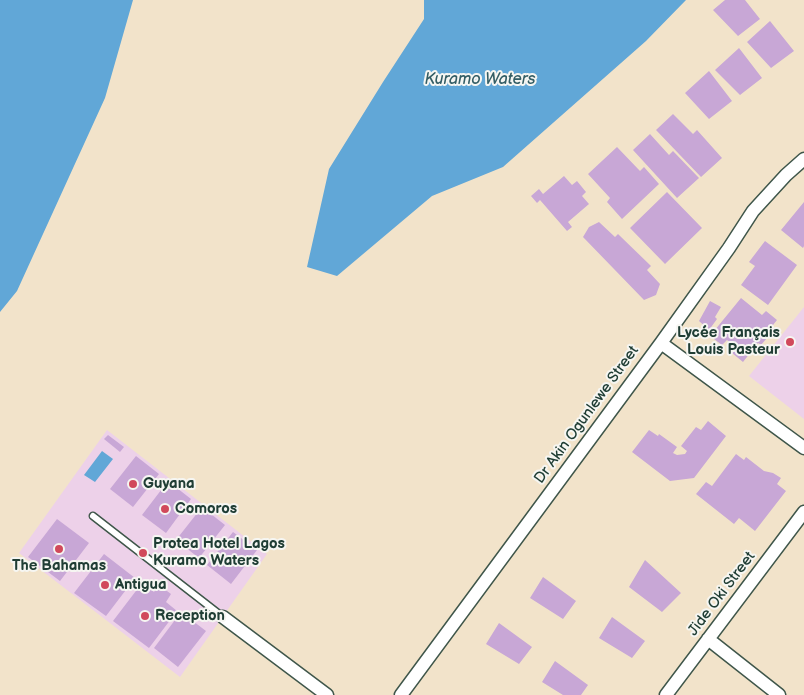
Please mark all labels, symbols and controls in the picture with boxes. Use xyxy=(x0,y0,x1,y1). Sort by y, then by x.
water label: Kuramo Waters xyxy=(425,70,535,90)
place label: Lycée Français Louis Pasteur xyxy=(677,324,780,359)
marker: Lycée Français Louis Pasteur xyxy=(784,336,796,348)
street label: Dr Akin Ogunlewe Street xyxy=(531,343,643,487)
place label: Guyana xyxy=(143,475,195,493)
marker: Guyana xyxy=(127,478,139,490)
place label: Comoros xyxy=(175,500,237,518)
marker: Comoros xyxy=(159,503,171,515)
place label: Protea Hotel Lagos Kuramo Waters xyxy=(153,535,285,570)
marker: The Bahamas xyxy=(53,543,65,555)
marker: Protea Hotel Lagos Kuramo Waters xyxy=(137,547,149,559)
street label: Jide Oki Street xyxy=(685,548,759,640)
place label: The Bahamas xyxy=(12,557,106,575)
place label: Antigua xyxy=(115,576,166,594)
marker: Antigua xyxy=(99,579,111,591)
place label: Reception xyxy=(155,607,225,625)
marker: Reception xyxy=(139,610,151,622)

